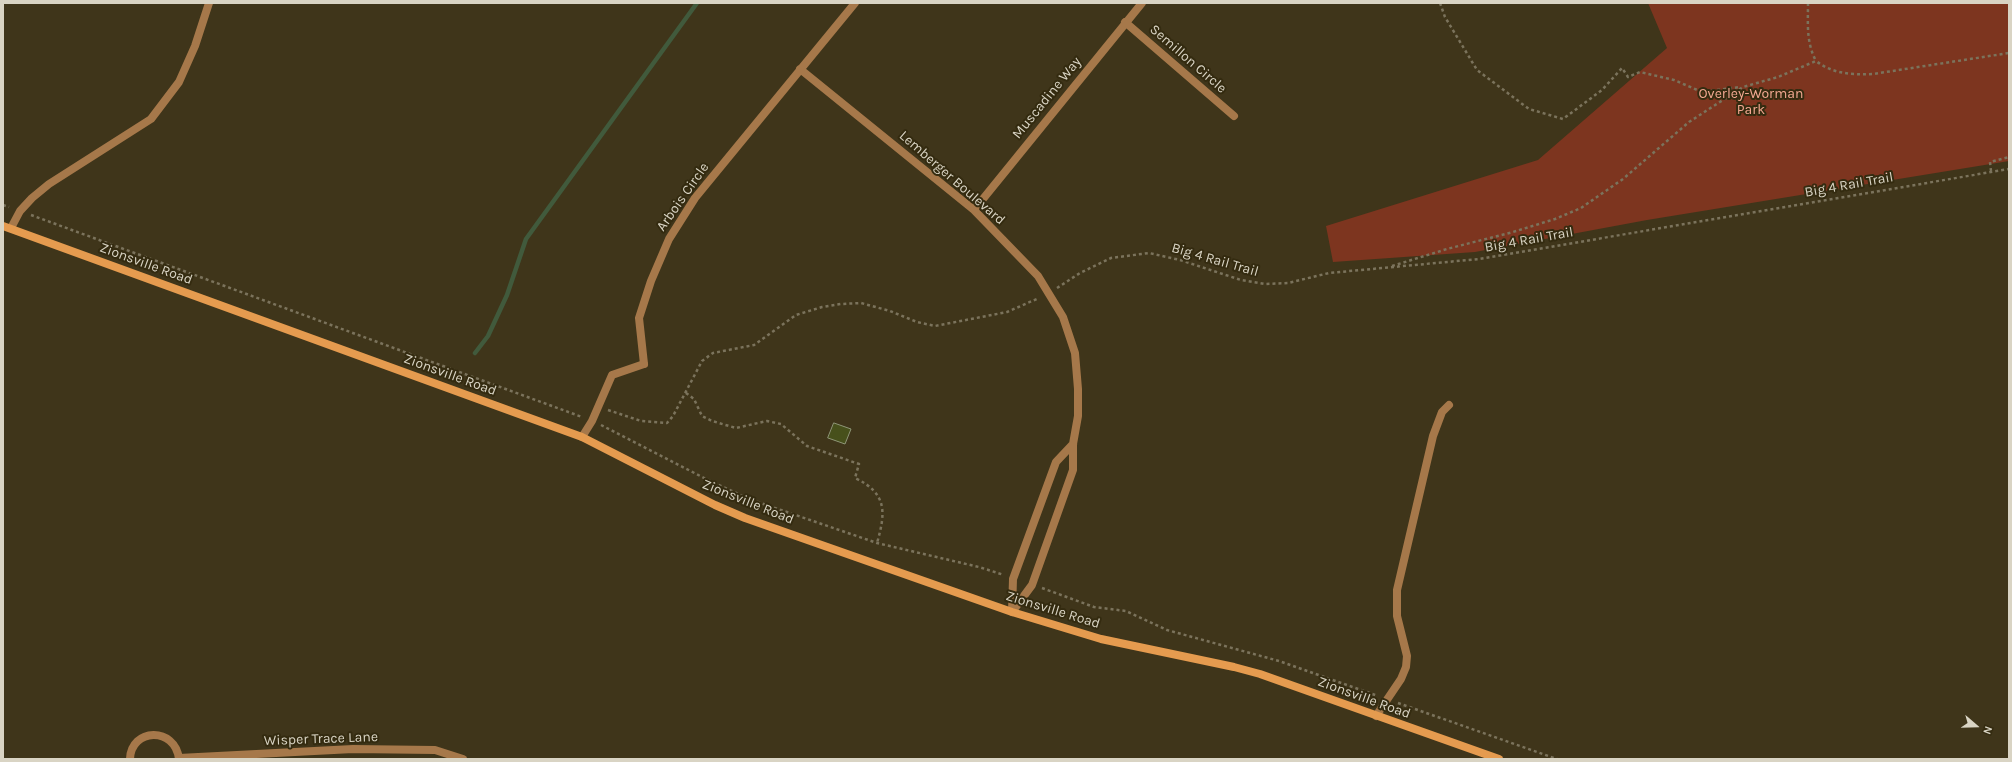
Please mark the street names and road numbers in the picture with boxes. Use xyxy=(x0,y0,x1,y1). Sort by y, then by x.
street label: Semillon Circle xyxy=(1146,21,1230,97)
street label: Muscadine Way xyxy=(1009,54,1085,142)
street label: Lemberger Boulevard xyxy=(896,127,1008,229)
street label: Arbois Circle xyxy=(653,159,713,235)
street label: Big 4 Rail Trail xyxy=(1803,169,1895,201)
street label: Big 4 Rail Trail xyxy=(1483,224,1575,256)
street label: Zionsville Road xyxy=(97,239,195,289)
street label: Big 4 Rail Trail xyxy=(1170,240,1260,280)
street label: Zionsville Road xyxy=(401,350,499,400)
street label: Zionsville Road xyxy=(700,476,796,528)
street label: Zionsville Road xyxy=(1004,588,1102,632)
street label: Zionsville Road xyxy=(1315,673,1413,723)
street label: Wisper Trace Lane xyxy=(264,729,378,749)

